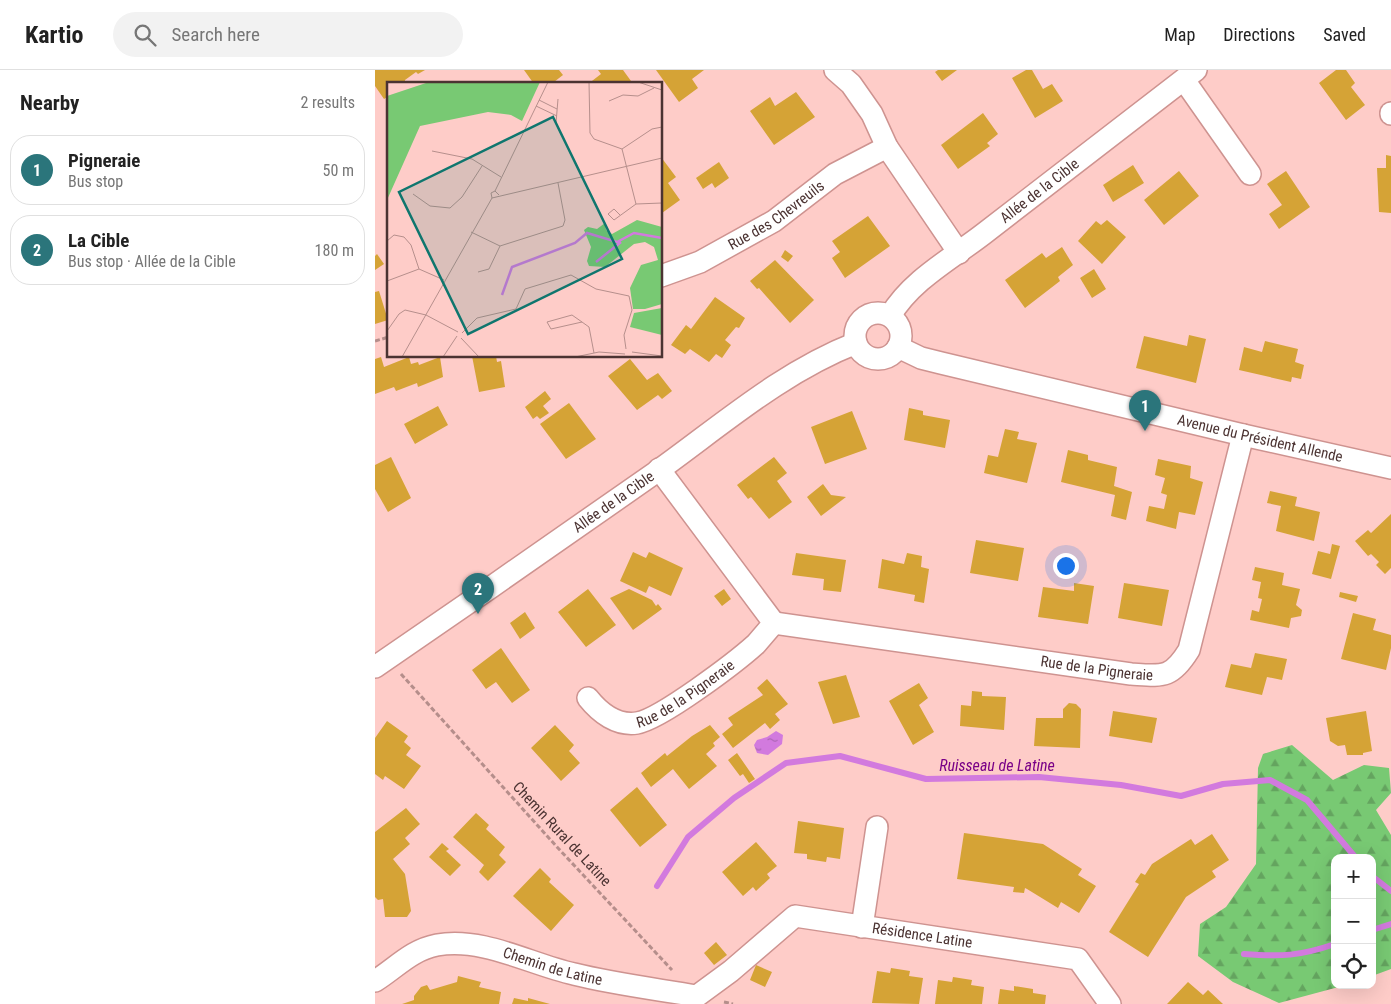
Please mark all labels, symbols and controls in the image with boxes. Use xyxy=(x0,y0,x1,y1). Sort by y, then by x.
search box xyxy=(113,12,463,57)
text: Kartio xyxy=(25,21,83,49)
icon: search xyxy=(131,21,159,49)
text: Search here xyxy=(171,23,260,46)
text: Map xyxy=(1164,24,1195,45)
text: Directions xyxy=(1223,24,1295,45)
text: Saved xyxy=(1323,24,1366,45)
inset map xyxy=(387,82,663,358)
text: Nearby xyxy=(20,91,79,115)
text: 2 results xyxy=(300,93,355,112)
text: Pigneraie xyxy=(68,149,140,172)
street label: Allée de la Cible xyxy=(996,155,1083,227)
text: 1 xyxy=(33,161,41,180)
text: 50 m xyxy=(322,161,354,180)
text: Bus stop xyxy=(68,172,123,191)
street label: Rue des Chevreuils xyxy=(725,177,828,254)
text: La Cible xyxy=(68,229,129,252)
text: 2 xyxy=(33,241,41,260)
text: 180 m xyxy=(315,241,354,260)
text: Bus stop · Allée de la Cible xyxy=(68,252,236,271)
pin: 1 xyxy=(1129,390,1161,431)
street label: Avenue du Président Allende xyxy=(1176,411,1344,466)
street label: Allée de la Cible xyxy=(569,467,658,536)
your location xyxy=(1053,553,1079,579)
pin: 2 xyxy=(462,573,494,614)
street label: Rue de la Pigneraie xyxy=(1039,652,1153,684)
street label: Rue de la Pigneraie xyxy=(634,656,738,732)
water label: Ruisseau de Latine xyxy=(939,756,1055,775)
street label: Chemin Rural de Latine xyxy=(509,778,615,890)
map controls xyxy=(1331,854,1376,989)
button: + xyxy=(1331,854,1376,899)
button: − xyxy=(1331,899,1376,944)
street label: Résidence Latine xyxy=(871,919,974,952)
street label: Chemin de Latine xyxy=(501,943,604,989)
button: locate xyxy=(1331,944,1376,989)

